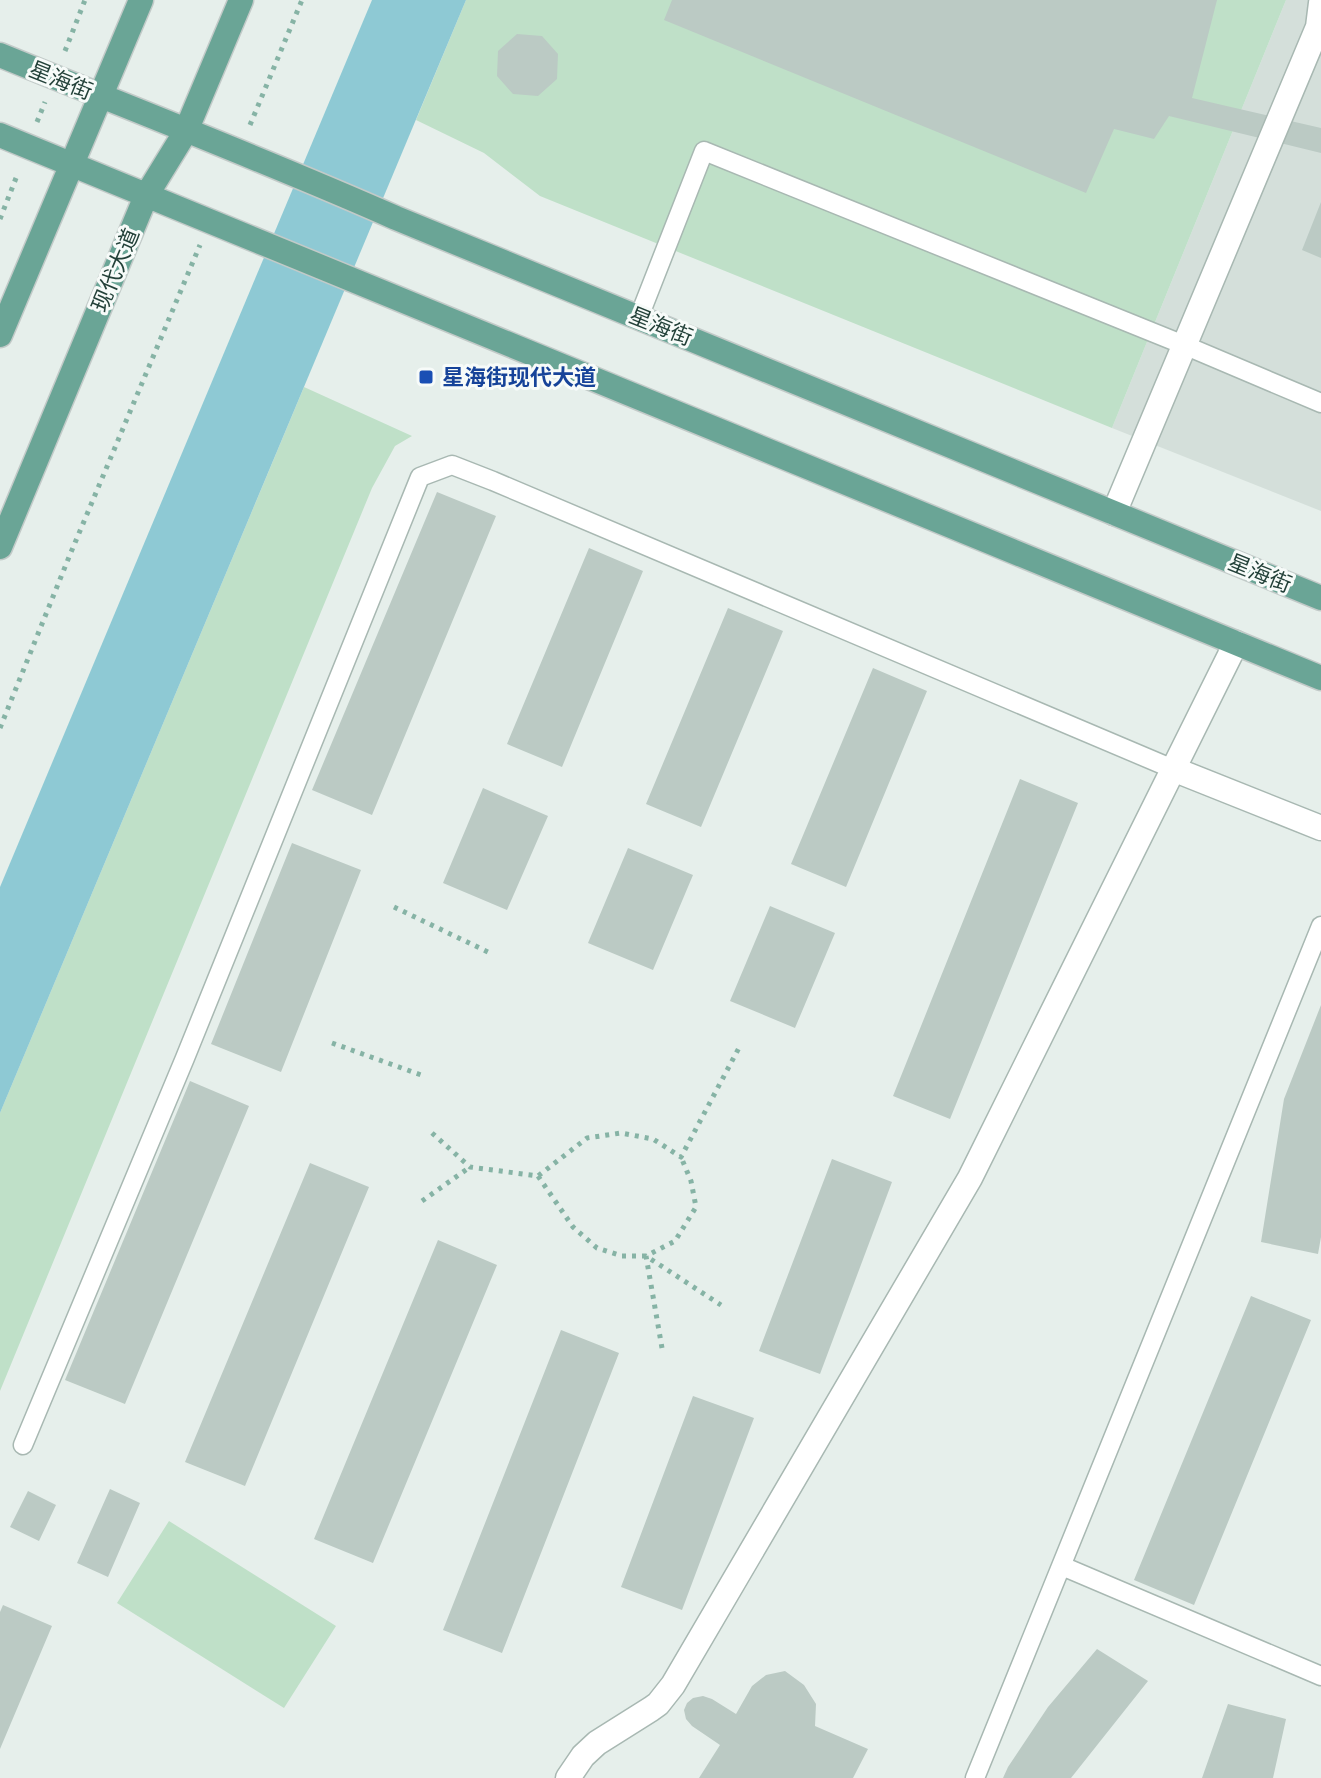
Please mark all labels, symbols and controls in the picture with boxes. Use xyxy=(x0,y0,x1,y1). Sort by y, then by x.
street label: 星海街 xyxy=(26,55,97,104)
street label: 现代大道 xyxy=(85,224,144,316)
street label: 星海街 xyxy=(626,301,697,350)
place label: 星海街现代大道 xyxy=(442,363,596,390)
marker: 星海街现代大道 xyxy=(417,368,435,386)
street label: 星海街 xyxy=(1225,548,1296,597)

